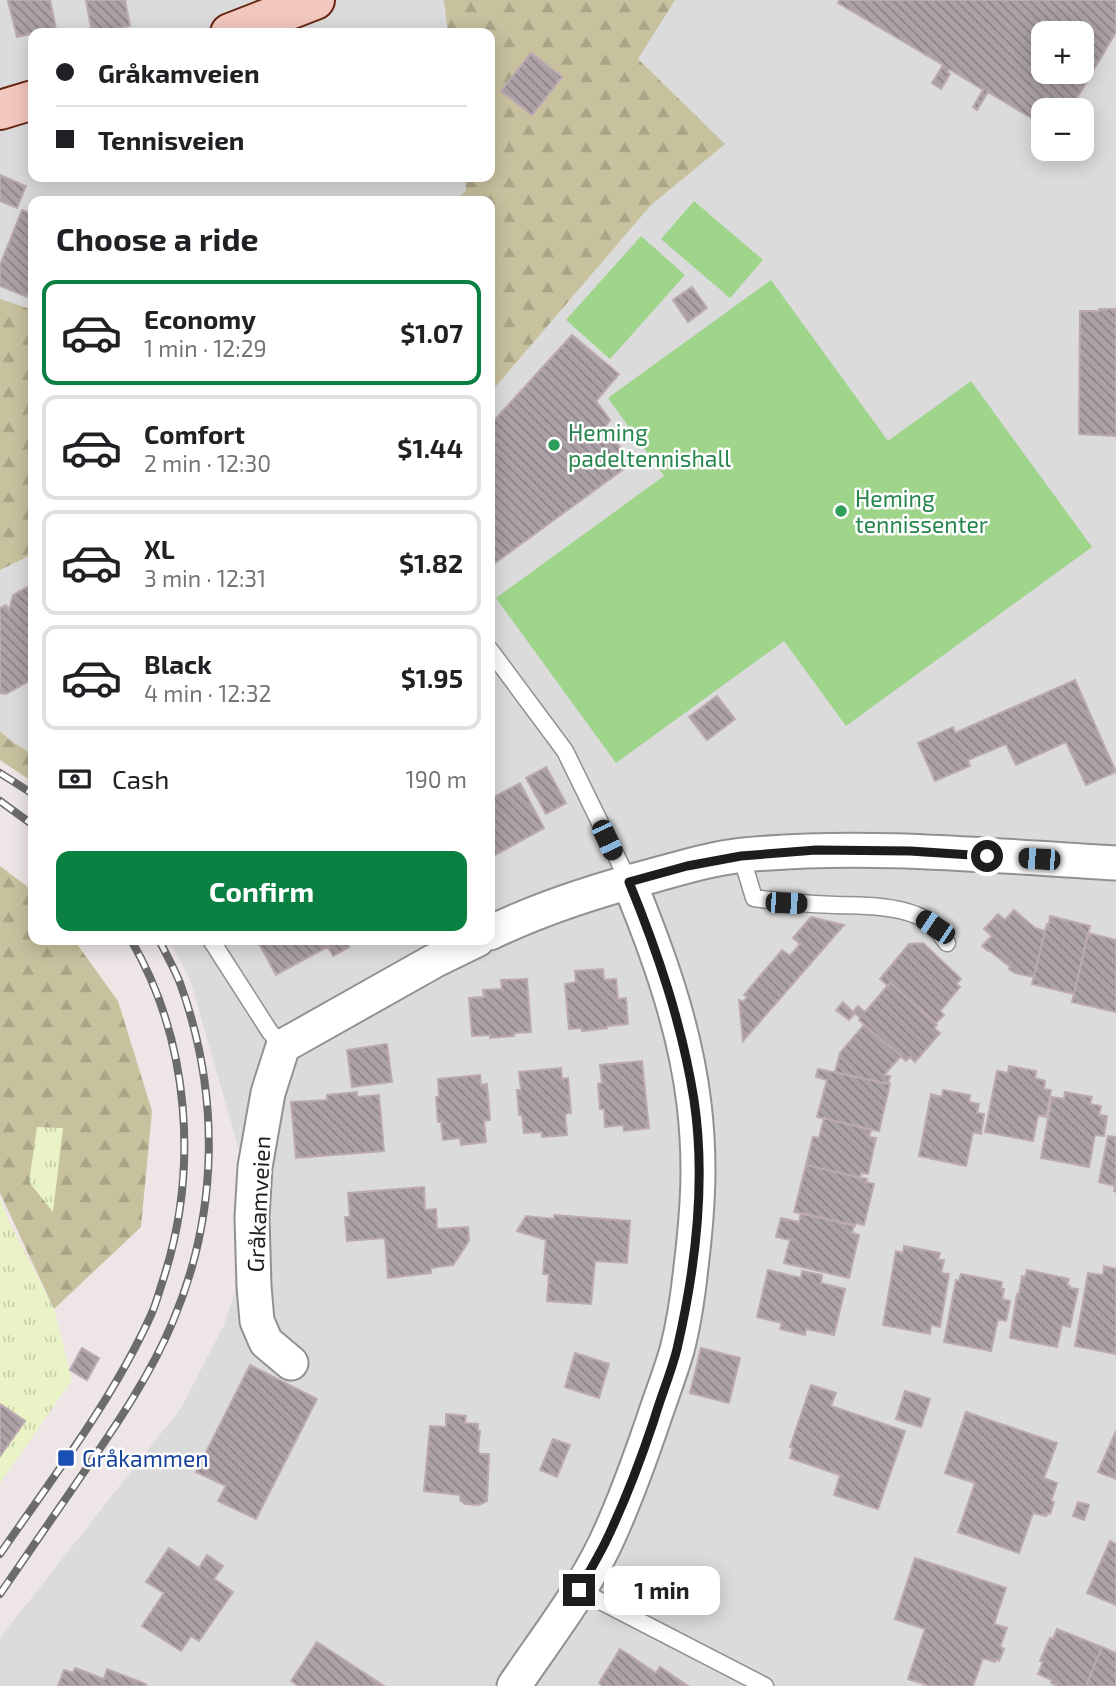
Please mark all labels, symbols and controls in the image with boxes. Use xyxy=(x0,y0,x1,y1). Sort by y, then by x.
map controls xyxy=(1031,21,1094,161)
button: + xyxy=(1031,21,1094,84)
text: Gråkamveien xyxy=(98,57,260,88)
button: − xyxy=(1031,98,1094,161)
text: Tennisveien xyxy=(98,124,244,155)
text: Choose a ride xyxy=(56,219,259,257)
icon: car xyxy=(60,301,123,364)
text: Economy xyxy=(144,303,256,334)
text: $1.07 xyxy=(400,317,463,348)
text: 1 min · 12:29 xyxy=(144,334,267,362)
icon: car xyxy=(60,416,123,479)
text: Comfort xyxy=(144,418,245,449)
place label: Heming padeltennishall xyxy=(568,418,731,472)
text: $1.44 xyxy=(397,432,463,463)
marker: Heming padeltennishall xyxy=(546,437,562,453)
text: 2 min · 12:30 xyxy=(144,449,271,477)
place label: Heming tennissenter xyxy=(855,484,988,538)
marker: Heming tennissenter xyxy=(833,503,849,519)
icon: car xyxy=(60,531,123,594)
text: XL xyxy=(144,533,175,564)
text: $1.82 xyxy=(399,547,463,578)
text: 3 min · 12:31 xyxy=(144,564,266,592)
icon: car xyxy=(60,646,123,709)
text: Black xyxy=(144,648,212,679)
text: $1.95 xyxy=(401,662,463,693)
text: 4 min · 12:32 xyxy=(144,679,271,707)
icon: cash xyxy=(56,760,94,798)
text: Cash xyxy=(112,763,169,794)
text: 190 m xyxy=(406,765,467,793)
car xyxy=(589,817,626,863)
route start xyxy=(971,840,1003,872)
car xyxy=(1018,847,1061,871)
button: Confirm xyxy=(56,851,467,931)
car xyxy=(765,892,808,914)
car xyxy=(912,907,959,947)
street label: Gråkamveien xyxy=(240,1135,276,1273)
place label: Gråkammen xyxy=(82,1444,209,1472)
marker: Gråkammen xyxy=(56,1448,76,1468)
callout: 1 min xyxy=(604,1566,719,1614)
route end xyxy=(563,1574,595,1606)
text: 1 min xyxy=(634,1576,690,1604)

